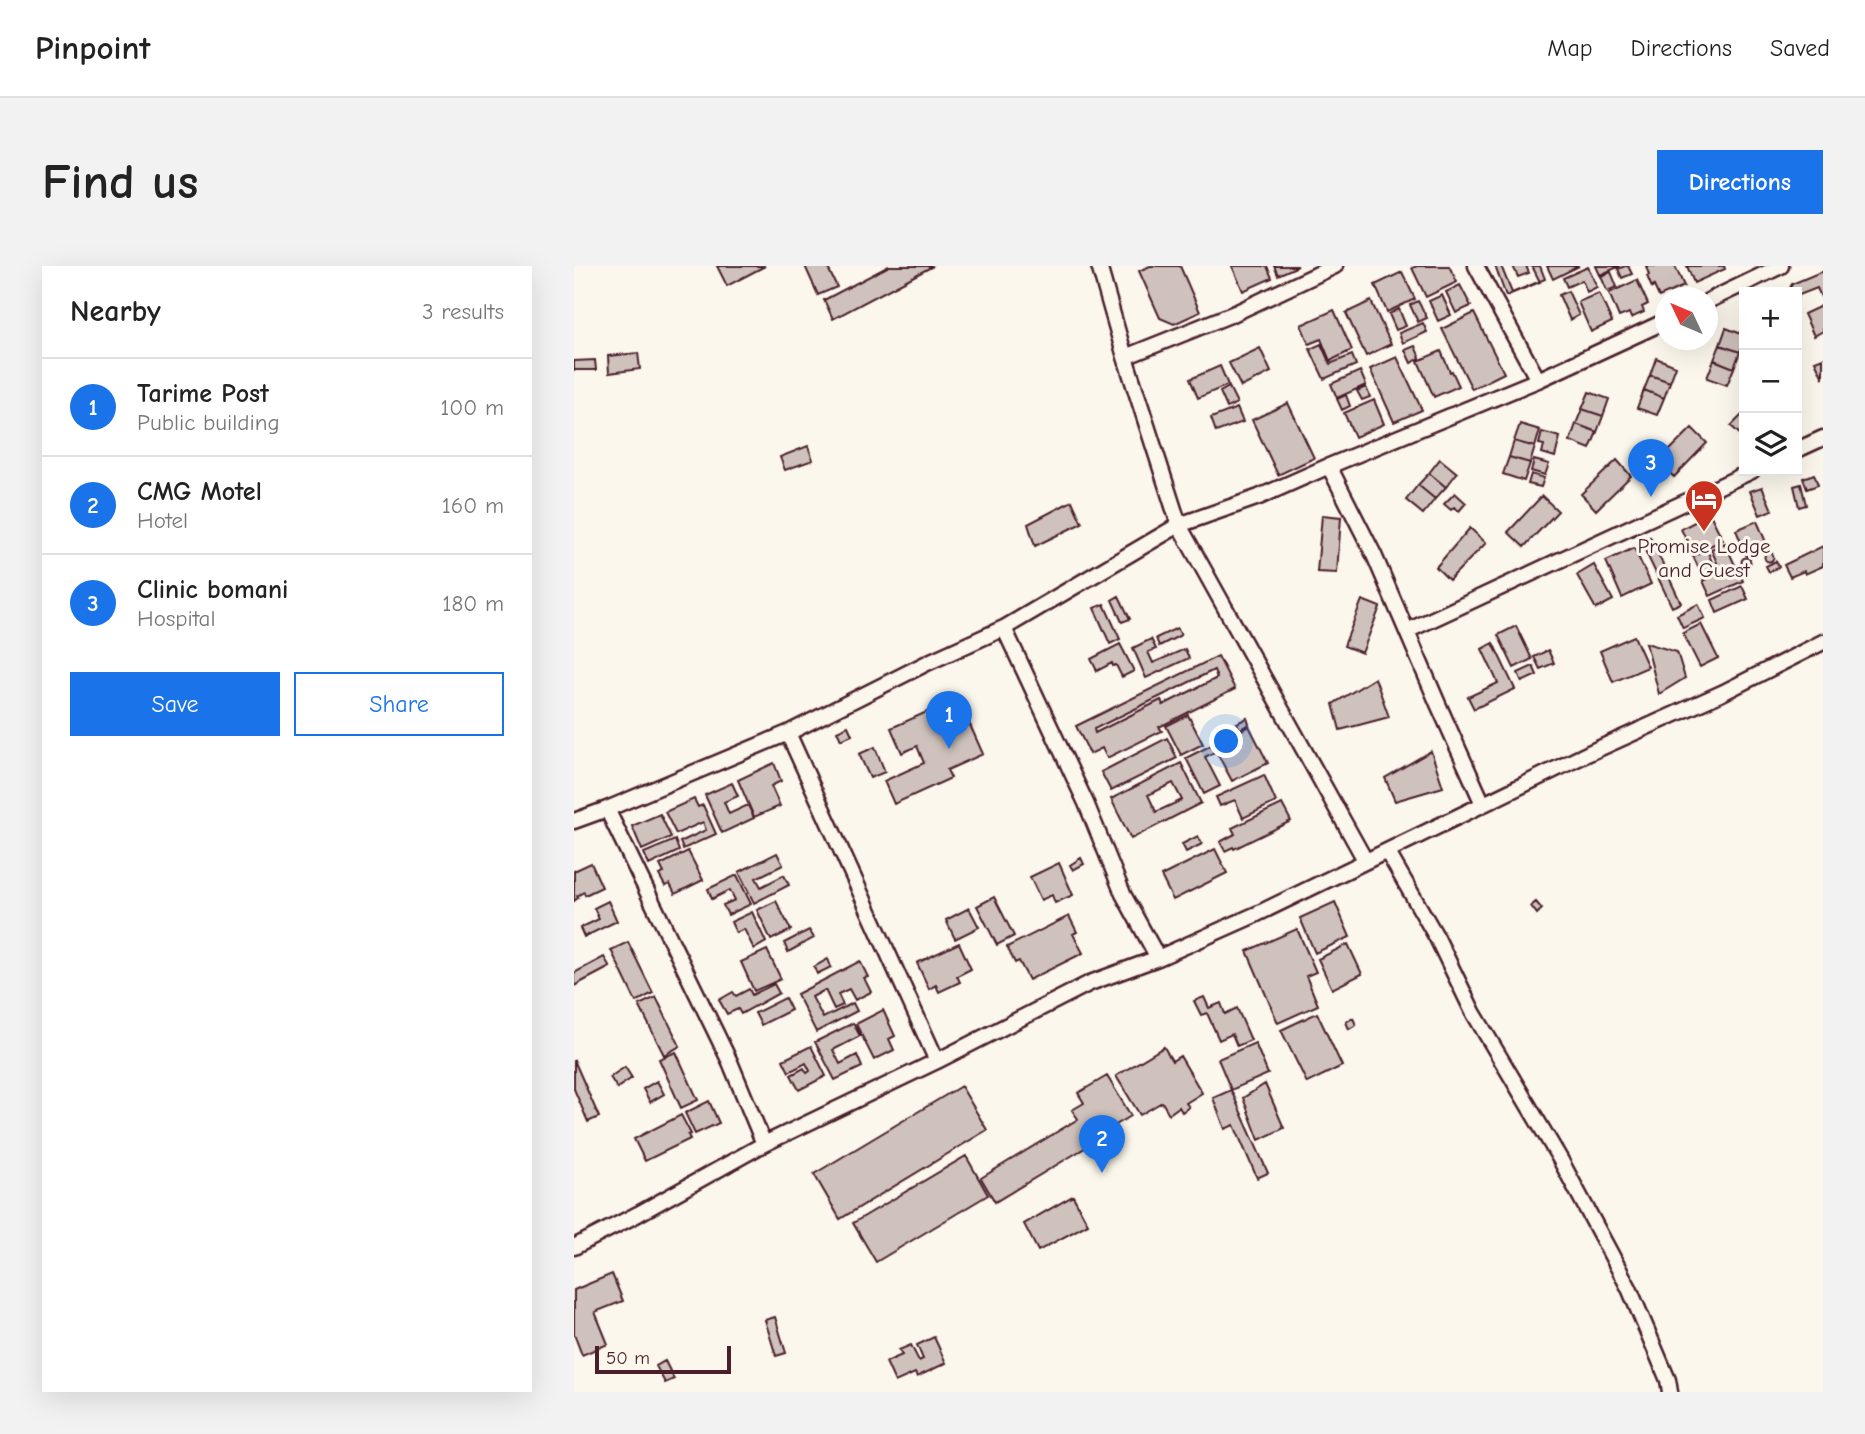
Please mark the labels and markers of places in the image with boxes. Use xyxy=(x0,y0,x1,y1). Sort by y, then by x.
pin: 3 xyxy=(1628,439,1674,497)
hotel icon: Promise Lodge and Guest xyxy=(1683,478,1725,533)
place label: Promise Lodge and Guest xyxy=(1637,534,1771,582)
pin: 1 xyxy=(926,691,972,749)
pin: 2 xyxy=(1079,1115,1125,1173)

